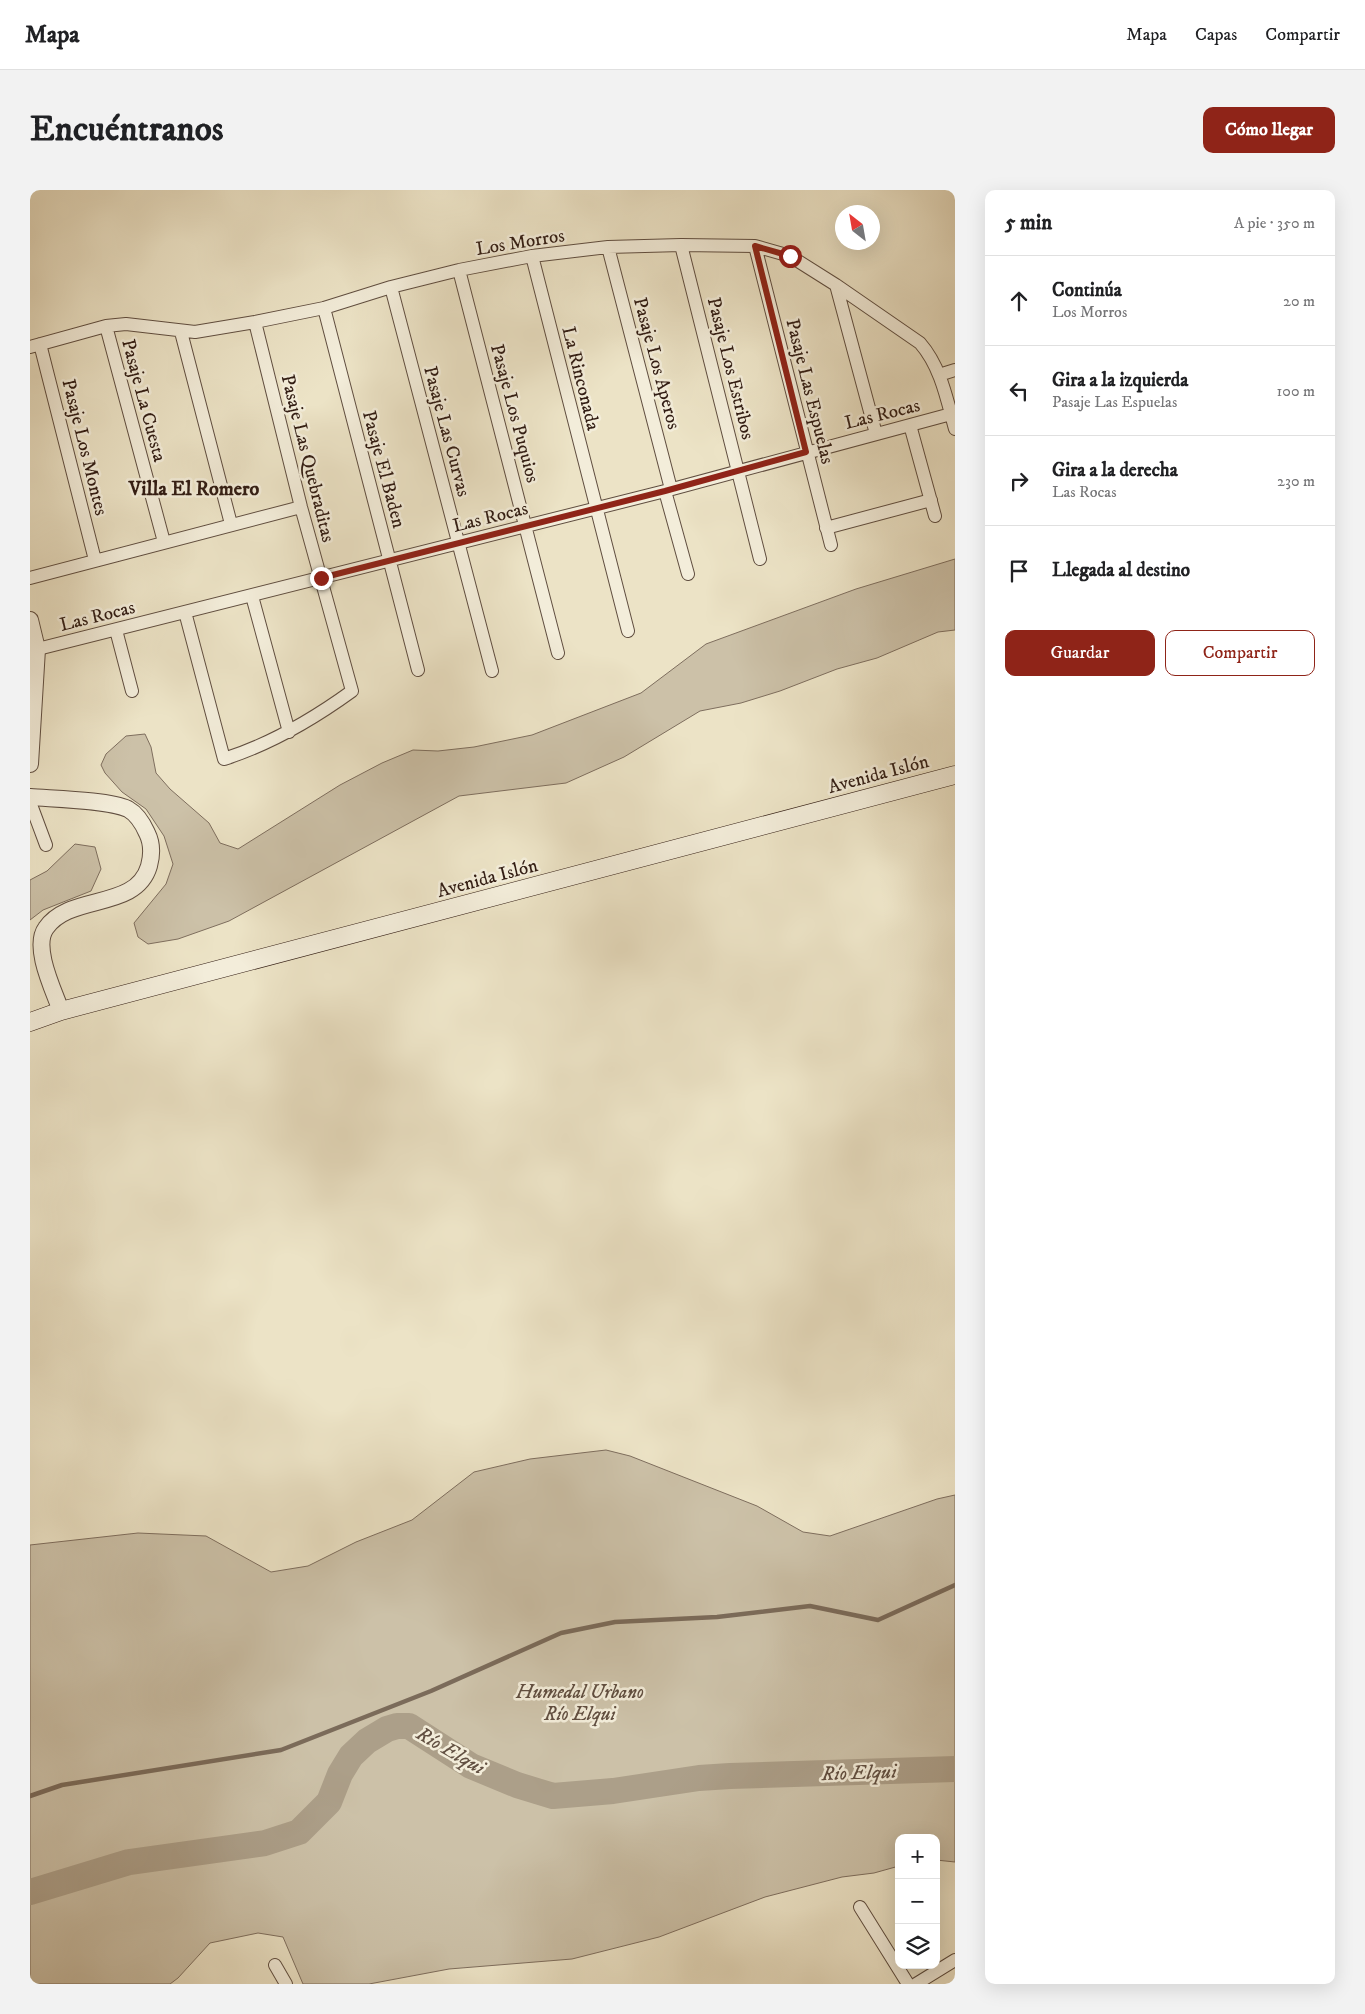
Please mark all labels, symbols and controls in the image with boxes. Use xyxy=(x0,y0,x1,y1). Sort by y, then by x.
text: Mapa xyxy=(25,20,79,50)
text: Mapa xyxy=(1126,24,1167,46)
text: Capas xyxy=(1195,24,1237,46)
text: Compartir xyxy=(1265,24,1340,46)
button: Cómo llegar xyxy=(1203,107,1335,153)
text: Encuéntranos xyxy=(30,108,224,152)
north arrow xyxy=(835,205,880,250)
text: 5 min xyxy=(1005,210,1052,236)
text: A pie · 350 m xyxy=(1234,213,1315,233)
street label: Los Morros xyxy=(474,224,566,261)
route start xyxy=(779,245,802,268)
text: Continúa xyxy=(1052,279,1122,302)
icon: ahead xyxy=(1005,287,1033,315)
text: 20 m xyxy=(1283,291,1315,311)
street label: Pasaje Los Aperos xyxy=(628,295,685,432)
street label: Pasaje Los Estribos xyxy=(702,295,759,442)
text: Los Morros xyxy=(1052,302,1127,322)
street label: Pasaje Las Espuelas xyxy=(780,316,839,466)
street label: La Rinconada xyxy=(557,324,605,433)
street label: Pasaje La Cuesta xyxy=(116,337,171,464)
street label: Pasaje Los Puquios xyxy=(484,342,544,486)
street label: Pasaje Las Curvas xyxy=(418,364,475,499)
text: Gira a la izquierda xyxy=(1052,369,1188,392)
street label: Pasaje Las Quebraditas xyxy=(276,372,340,545)
street label: Pasaje Los Montes xyxy=(56,377,113,518)
icon: left xyxy=(1005,377,1033,405)
text: 100 m xyxy=(1277,381,1315,401)
text: Pasaje Las Espuelas xyxy=(1052,392,1177,412)
street label: Las Rocas xyxy=(842,394,922,435)
street label: Pasaje El Baden xyxy=(357,408,410,531)
text: Gira a la derecha xyxy=(1052,459,1178,482)
icon: right xyxy=(1005,467,1033,495)
text: 230 m xyxy=(1277,471,1315,491)
district label: Villa El Romero xyxy=(128,477,259,502)
text: Las Rocas xyxy=(1052,482,1116,502)
street label: Las Rocas xyxy=(450,497,530,538)
icon: arrive xyxy=(1005,557,1033,585)
text: Llegada al destino xyxy=(1052,559,1190,582)
route end xyxy=(310,567,333,590)
street label: Las Rocas xyxy=(57,596,137,637)
button: Guardar xyxy=(1005,630,1155,676)
button: Compartir xyxy=(1165,630,1315,676)
street label: Avenida Islón xyxy=(826,750,931,799)
street label: Avenida Islón xyxy=(435,854,540,903)
park label: Humedal Urbano Río Elqui xyxy=(515,1681,644,1727)
water label: Río Elqui xyxy=(411,1721,490,1782)
water label: Río Elqui xyxy=(820,1760,899,1787)
map controls xyxy=(895,1834,940,1969)
button: + xyxy=(895,1834,940,1879)
button: − xyxy=(895,1879,940,1924)
button: layers xyxy=(895,1924,940,1969)

